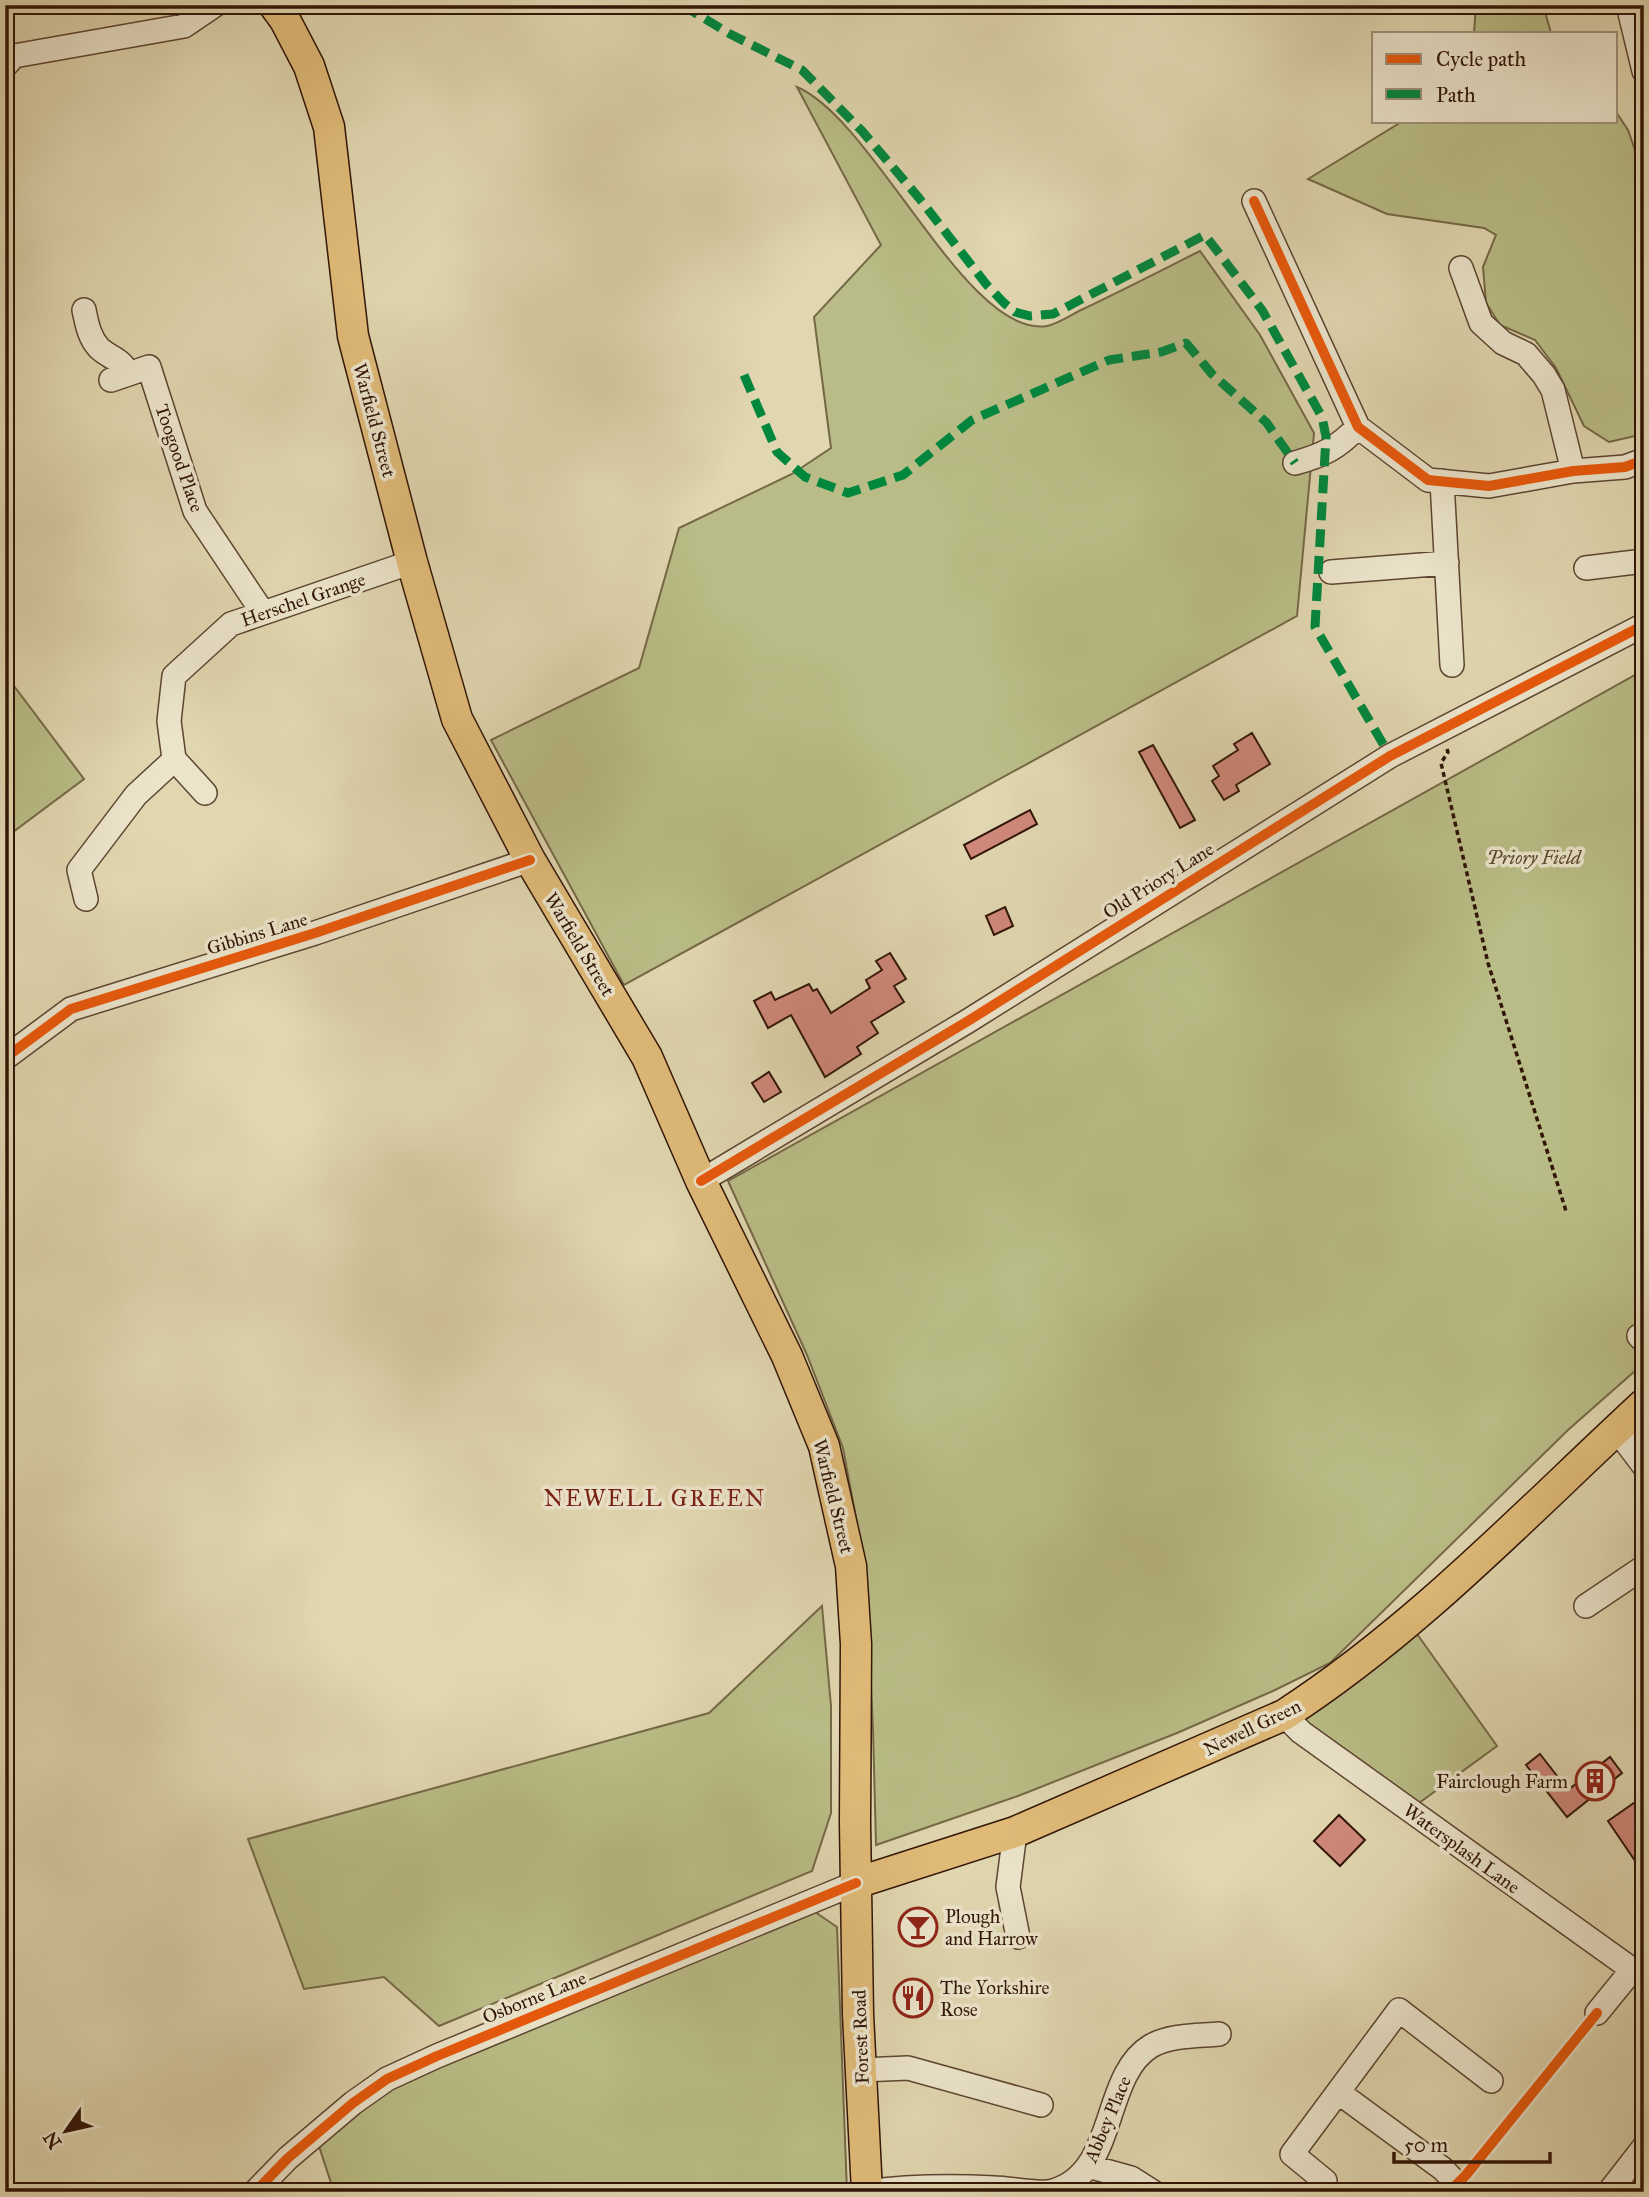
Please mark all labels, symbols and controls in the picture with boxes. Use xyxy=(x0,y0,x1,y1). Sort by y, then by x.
legend xyxy=(1372,32,1618,122)
text: Cycle path xyxy=(1436,46,1527,72)
text: Path xyxy=(1436,82,1476,108)
street label: Warfield Street xyxy=(348,361,401,480)
street label: Toogood Place xyxy=(149,401,209,516)
street label: Herschel Grange xyxy=(238,567,369,632)
street label: Old Priory Lane xyxy=(1099,837,1218,924)
park label: Priory Field xyxy=(1487,846,1582,869)
street label: Warfield Street xyxy=(540,888,620,1001)
street label: Gibbins Lane xyxy=(204,907,310,960)
street label: Warfield Street xyxy=(808,1437,859,1556)
district label: NEWELL GREEN xyxy=(544,1484,766,1512)
street label: Newell Green xyxy=(1200,1694,1305,1761)
building icon: Fairclough Farm xyxy=(1574,1760,1616,1802)
place label: Fairclough Farm xyxy=(1436,1770,1568,1794)
street label: Watersplash Lane xyxy=(1399,1798,1524,1898)
place label: Plough and Harrow xyxy=(945,1905,1038,1950)
bar icon: Plough and Harrow xyxy=(897,1906,939,1948)
street label: Osborne Lane xyxy=(479,1966,590,2029)
place label: The Yorkshire Rose xyxy=(940,1976,1049,2021)
restaurant icon: The Yorkshire Rose xyxy=(892,1977,934,2019)
street label: Forest Road xyxy=(847,1989,874,2085)
street label: Abbey Place xyxy=(1079,2072,1136,2167)
north arrow xyxy=(32,2096,102,2166)
scale bar xyxy=(1394,2120,1549,2164)
text: N xyxy=(38,2127,66,2153)
text: 50 m xyxy=(1404,2132,1449,2158)

